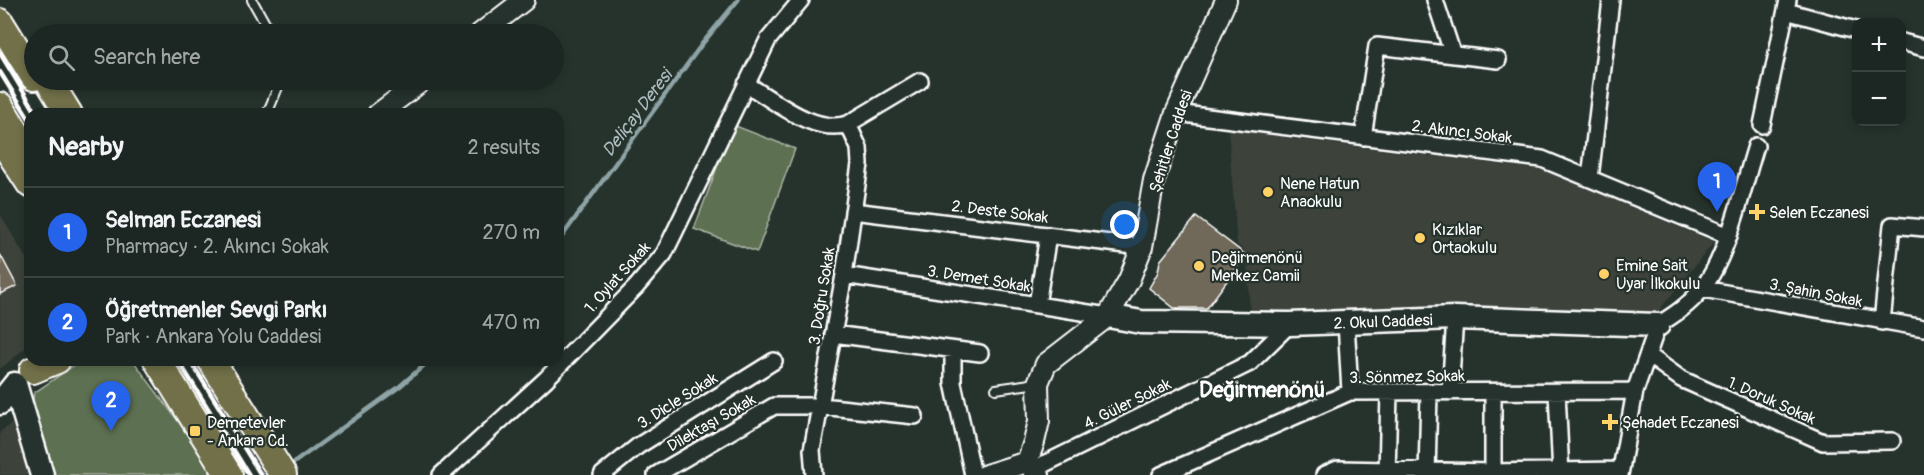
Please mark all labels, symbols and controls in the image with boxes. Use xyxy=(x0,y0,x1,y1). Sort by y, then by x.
map controls xyxy=(1852,18,1906,126)
button: + xyxy=(1852,18,1906,72)
search box xyxy=(24,24,564,90)
icon: search xyxy=(45,41,78,74)
text: Search here xyxy=(93,43,200,71)
water label: Deliçay Deresi xyxy=(597,63,679,161)
button: − xyxy=(1852,72,1906,126)
street label: Şehitler Caddesi xyxy=(1145,88,1197,195)
street label: 2. Akıncı Sokak xyxy=(1411,116,1514,148)
text: Nearby xyxy=(48,131,124,163)
text: 2 results xyxy=(468,135,540,160)
pin: 1 xyxy=(1698,162,1736,212)
place label: Nene Hatun Anaokulu xyxy=(1280,174,1359,212)
marker: Nene Hatun Anaokulu xyxy=(1261,185,1275,199)
street label: 2. Deste Sokak xyxy=(950,196,1050,228)
place label: Selen Eczanesi xyxy=(1769,203,1869,223)
marker: Selen Eczanesi xyxy=(1750,205,1764,219)
text: Selman Eczanesi xyxy=(105,206,261,234)
your location xyxy=(1110,210,1139,239)
text: 1 xyxy=(64,220,71,245)
text: 270 m xyxy=(482,220,540,245)
place label: Kızıklar Ortaokulu xyxy=(1432,220,1497,258)
marker: Kızıklar Ortaokulu xyxy=(1413,231,1427,245)
text: Pharmacy · 2. Akıncı Sokak xyxy=(105,234,329,259)
street label: 1. Oylat Sokak xyxy=(580,237,655,318)
street label: 3. Doğru Sokak xyxy=(804,245,840,347)
place label: Değirmenönü Merkez Camii xyxy=(1211,248,1303,286)
place label: Emine Sait Uyar İlkokulu xyxy=(1616,256,1700,294)
marker: Değirmenönü Merkez Camii xyxy=(1192,259,1206,273)
street label: 3. Demet Sokak xyxy=(926,261,1032,297)
marker: Emine Sait Uyar İlkokulu xyxy=(1597,267,1611,281)
street label: 3. Şahin Sokak xyxy=(1768,274,1864,312)
text: Öğretmenler Sevgi Parkı xyxy=(105,296,327,324)
text: 2 xyxy=(62,310,73,335)
text: 470 m xyxy=(482,310,540,335)
street label: 2. Okul Caddesi xyxy=(1333,310,1433,334)
text: Park · Ankara Yolu Caddesi xyxy=(105,324,321,349)
street label: 3. Sönmez Sokak xyxy=(1349,366,1465,388)
street label: 3. Dicle Sokak xyxy=(634,368,722,433)
street label: 1. Doruk Sokak xyxy=(1724,373,1819,429)
street label: 4. Güler Sokak xyxy=(1080,374,1175,434)
district label: Değirmenönü xyxy=(1199,376,1325,404)
pin: 2 xyxy=(92,382,130,431)
street label: Dilektaşı Sokak xyxy=(664,389,760,456)
place label: Demetevler - Ankara Cd. xyxy=(207,413,289,451)
place label: Şehadet Eczanesi xyxy=(1622,413,1739,433)
marker: Şehadet Eczanesi xyxy=(1603,415,1617,429)
marker: Demetevler - Ankara Cd. xyxy=(188,424,202,438)

